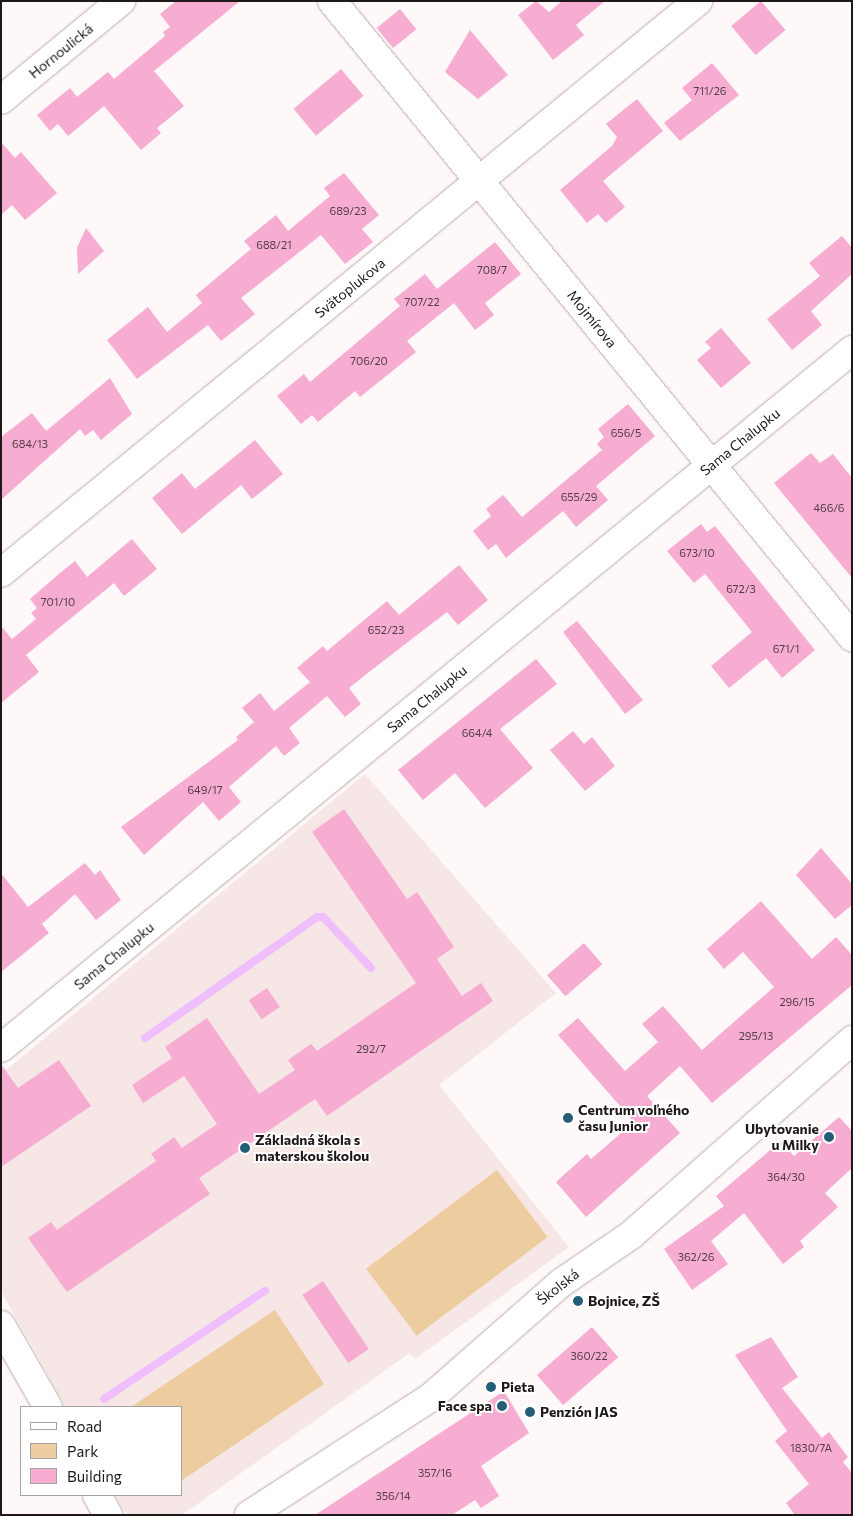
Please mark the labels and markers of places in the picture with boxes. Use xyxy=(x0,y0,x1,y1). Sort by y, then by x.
place label: Centrum voľného času Junior xyxy=(578,1102,689,1134)
marker: Centrum voľného času Junior xyxy=(562,1112,574,1124)
place label: Ubytovanie u Milky xyxy=(745,1121,819,1154)
marker: Ubytovanie u Milky xyxy=(823,1131,835,1143)
place label: Základná škola s materskou školou xyxy=(255,1132,369,1164)
marker: Základná škola s materskou školou xyxy=(239,1142,251,1154)
place label: Bojnice, ZŠ xyxy=(588,1293,660,1309)
marker: Bojnice, ZŠ xyxy=(572,1295,584,1307)
place label: Pieta xyxy=(501,1379,535,1395)
marker: Pieta xyxy=(485,1381,497,1393)
place label: Face spa xyxy=(438,1398,492,1414)
marker: Face spa xyxy=(496,1400,508,1412)
place label: Penzión JAS xyxy=(540,1404,618,1420)
marker: Penzión JAS xyxy=(524,1406,536,1418)

